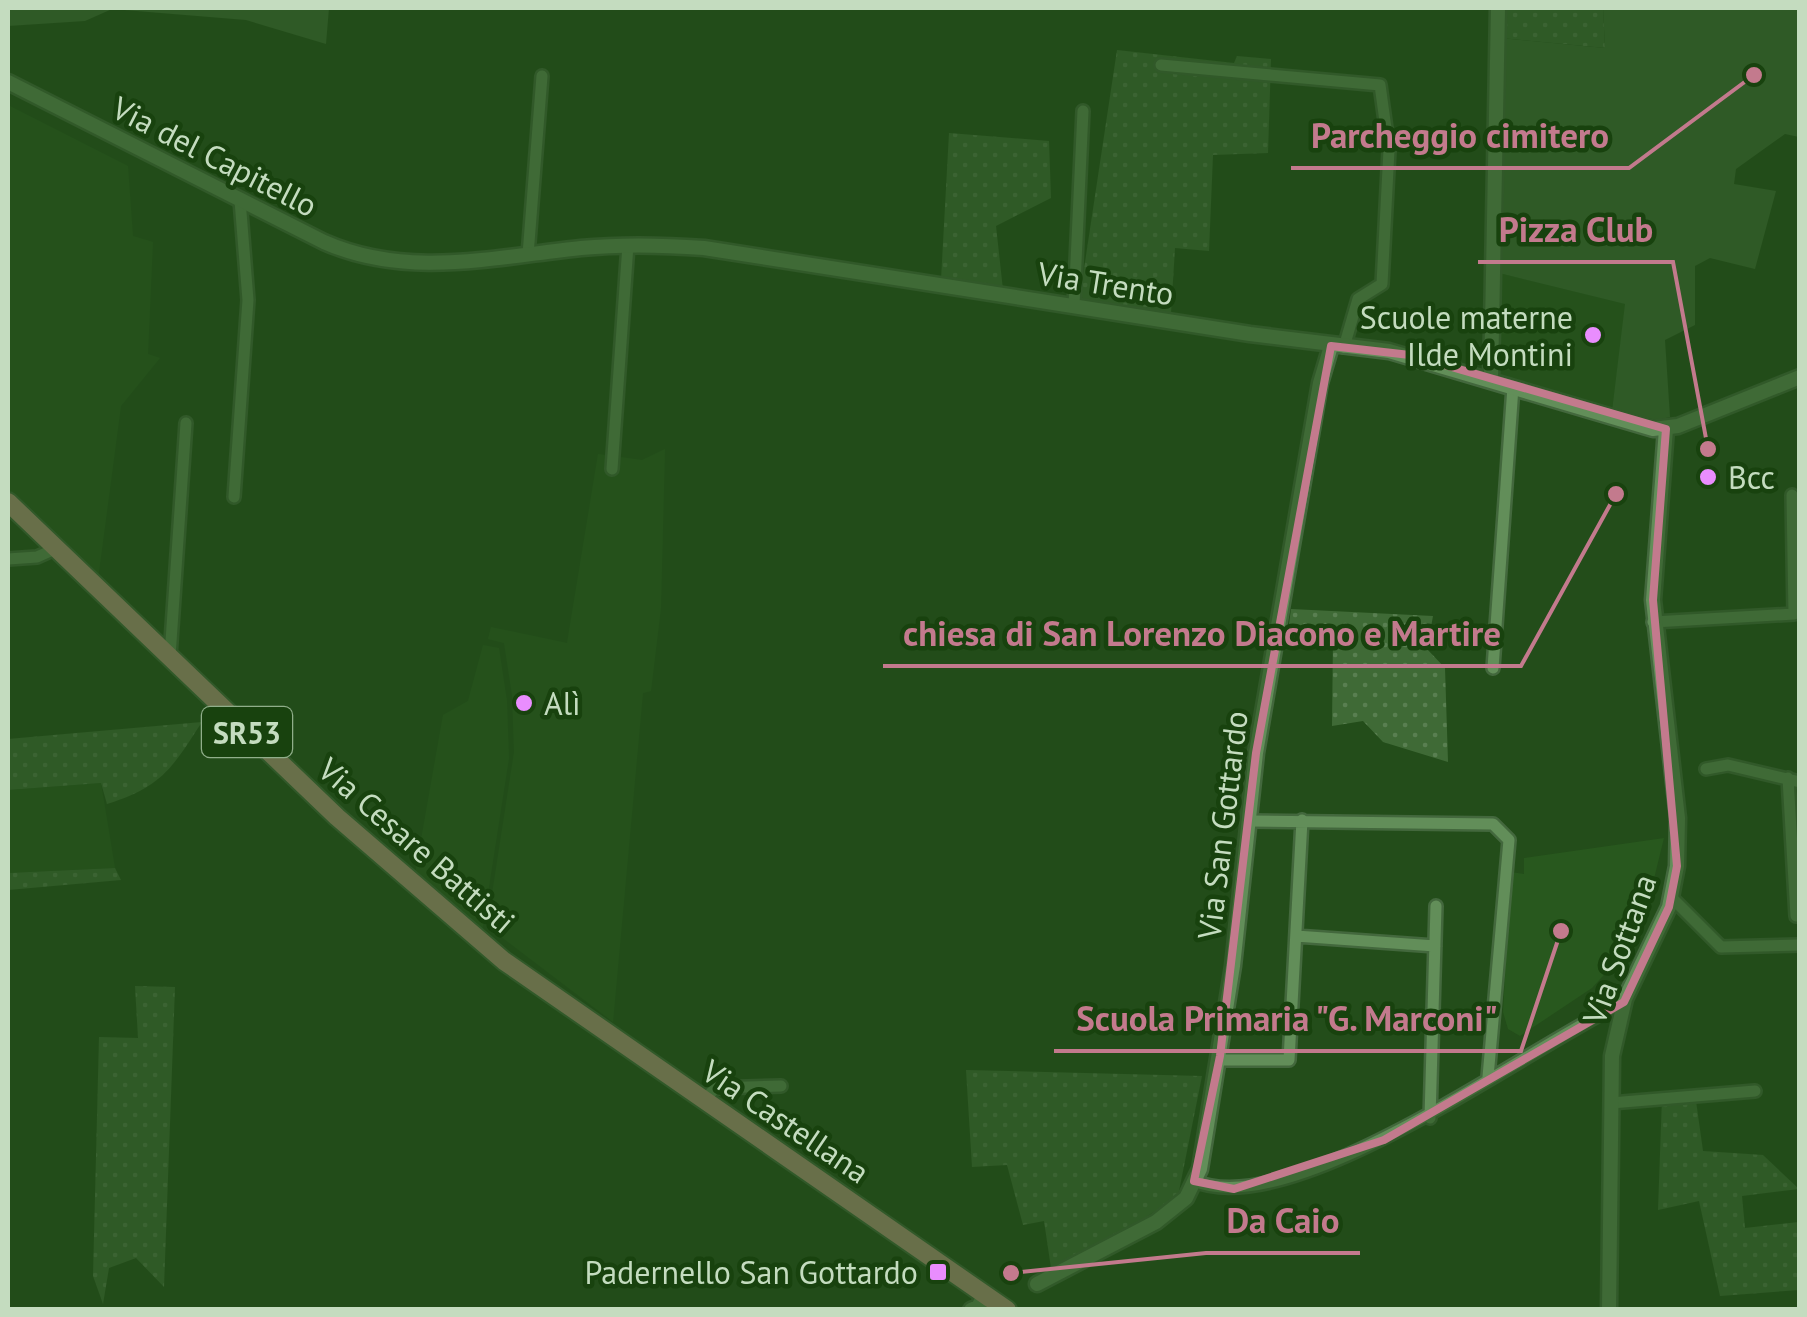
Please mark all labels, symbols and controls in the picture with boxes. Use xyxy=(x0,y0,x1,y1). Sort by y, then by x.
street label: Via del Capitello xyxy=(105,86,325,226)
callout: Parcheggio cimitero xyxy=(1291,103,1629,168)
text: Parcheggio cimitero xyxy=(1311,112,1609,158)
callout: Pizza Club xyxy=(1478,197,1673,262)
text: Pizza Club xyxy=(1499,206,1653,252)
street label: Via Trento xyxy=(1034,251,1177,314)
place label: Scuole materne Ilde Montini xyxy=(1360,296,1573,375)
marker: Scuole materne Ilde Montini xyxy=(1582,324,1604,346)
place label: Bcc xyxy=(1728,456,1775,498)
marker: Bcc xyxy=(1697,466,1719,488)
callout: chiesa di San Lorenzo Diacono e Martire xyxy=(883,601,1521,666)
text: chiesa di San Lorenzo Diacono e Martire xyxy=(903,610,1501,656)
place label: Alì xyxy=(544,682,581,724)
marker: Alì xyxy=(513,692,535,714)
road number: SR53 xyxy=(202,707,292,757)
street label: Via San Gottardo xyxy=(1187,708,1257,943)
street label: Via Cesare Battisti xyxy=(309,747,524,942)
street label: Via Sottana xyxy=(1572,868,1665,1031)
callout: Scuola Primaria "G. Marconi" xyxy=(1054,986,1521,1051)
text: Scuola Primaria "G. Marconi" xyxy=(1076,995,1498,1041)
street label: Via Castellana xyxy=(693,1049,878,1192)
callout: Da Caio xyxy=(1206,1188,1360,1253)
text: Da Caio xyxy=(1226,1197,1340,1243)
place label: Padernello San Gottardo xyxy=(584,1251,918,1293)
marker: Padernello San Gottardo xyxy=(927,1261,949,1283)

